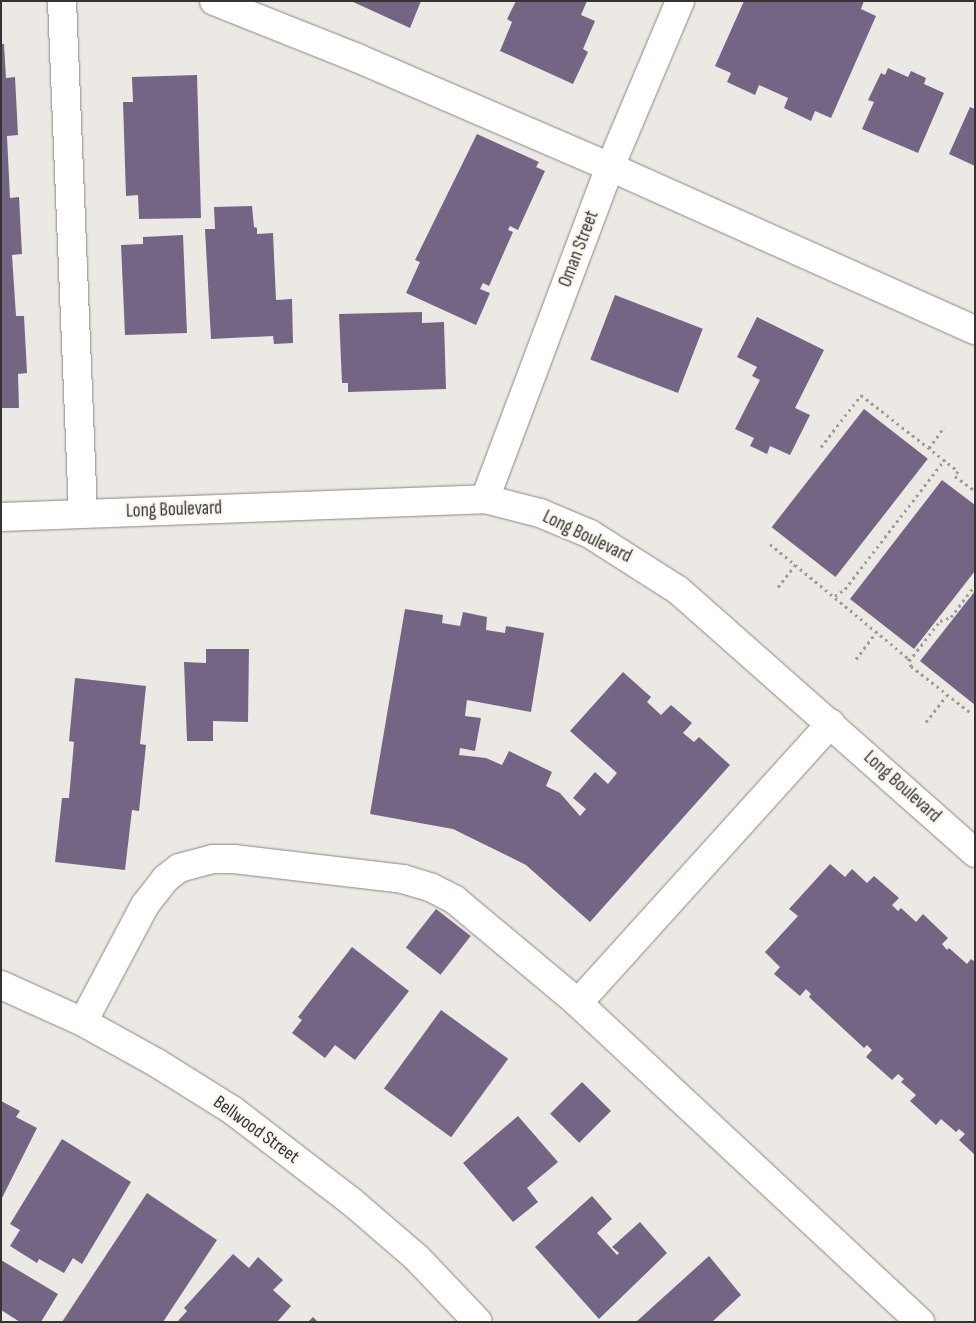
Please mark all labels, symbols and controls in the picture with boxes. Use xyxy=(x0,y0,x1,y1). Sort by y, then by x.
street label: Oman Street xyxy=(554,208,604,290)
street label: Long Boulevard xyxy=(126,497,222,523)
street label: Long Boulevard xyxy=(539,506,635,568)
street label: Long Boulevard xyxy=(859,746,945,828)
street label: Bellwood Street xyxy=(209,1091,303,1169)

